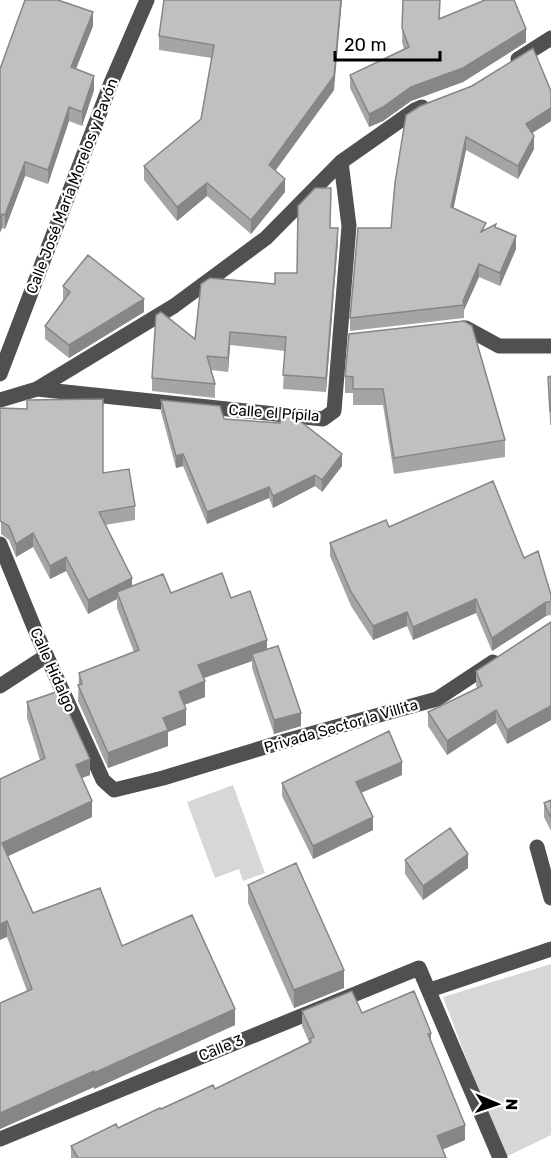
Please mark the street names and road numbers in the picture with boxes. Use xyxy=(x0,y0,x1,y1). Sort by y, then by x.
street label: Calle José María Morelos y Pavón xyxy=(22,76,122,296)
street label: Calle el Pípila xyxy=(228,401,320,425)
street label: Calle Hidalgo xyxy=(26,625,80,715)
street label: Privada Sector la Villita xyxy=(262,695,420,757)
street label: Calle 3 xyxy=(196,1031,246,1065)

